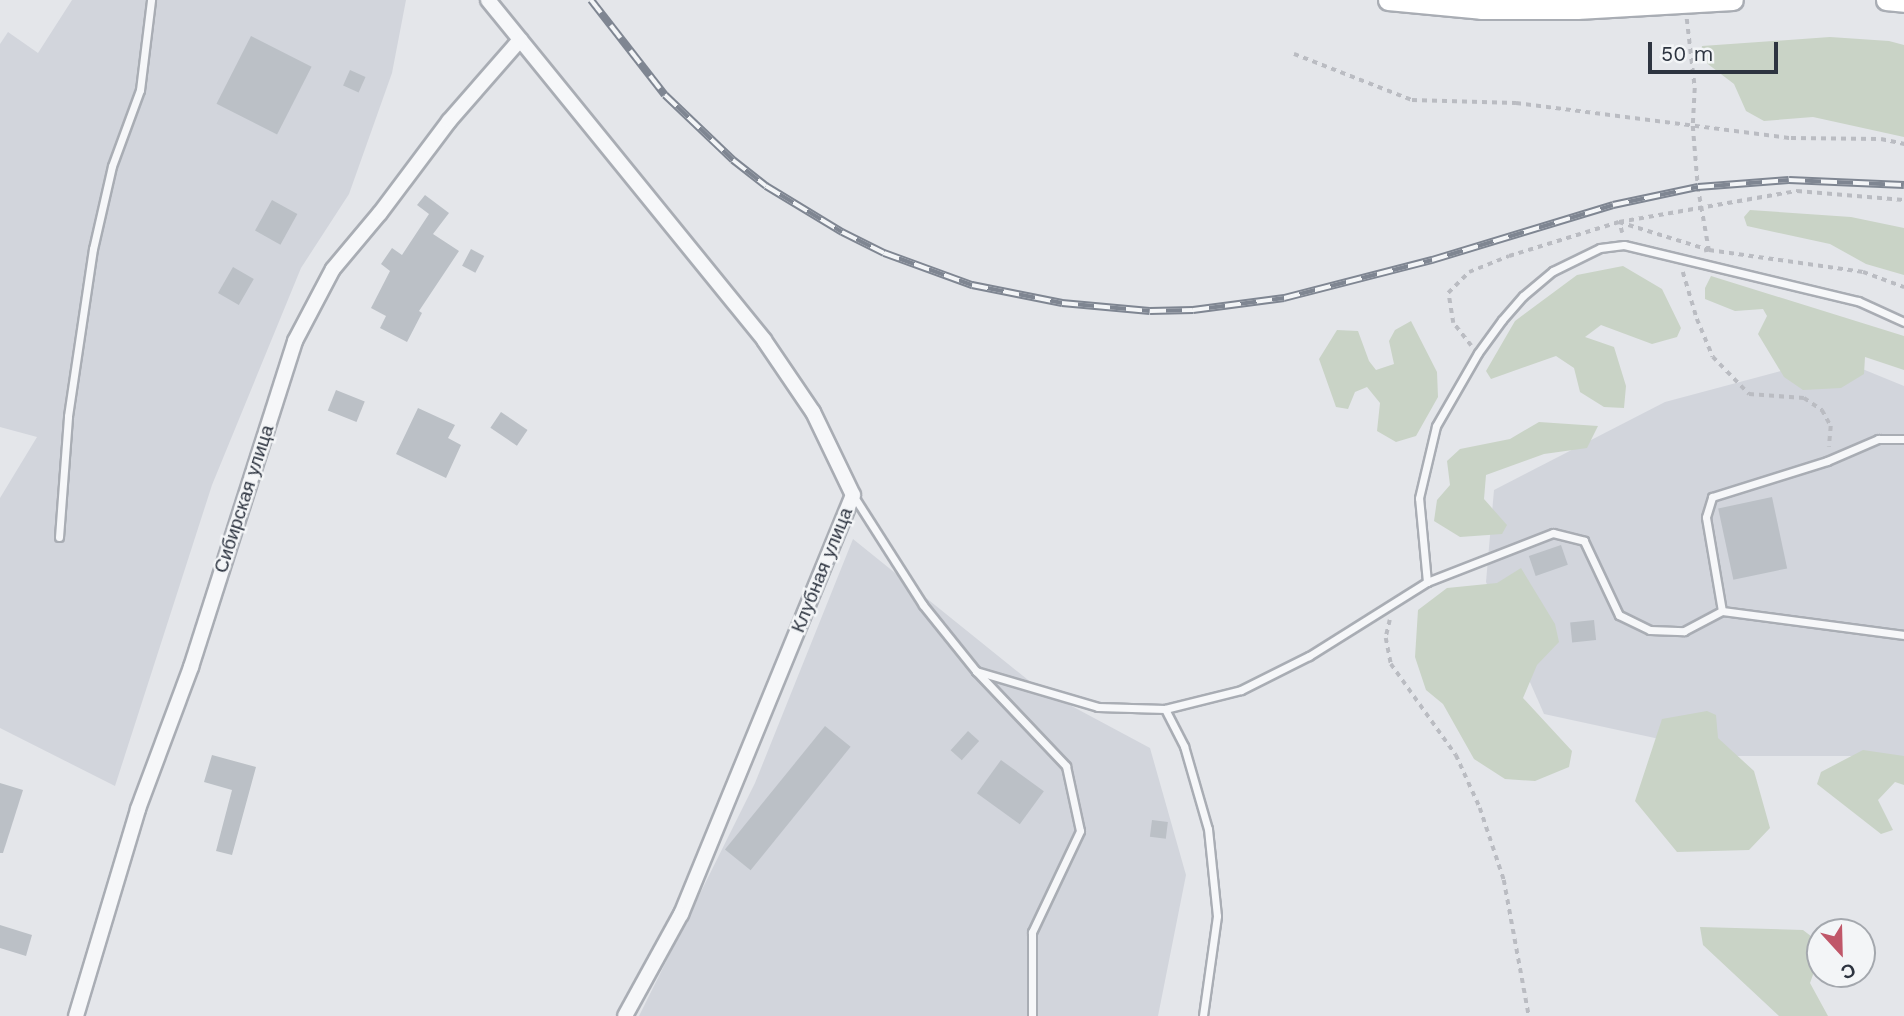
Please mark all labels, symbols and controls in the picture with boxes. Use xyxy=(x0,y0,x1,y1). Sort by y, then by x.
scale bar xyxy=(1652,28,1782,72)
text: 50 m xyxy=(1661,41,1713,66)
street label: Сибирская улица xyxy=(209,422,279,576)
street label: Клубная улица xyxy=(787,504,857,636)
north arrow xyxy=(1806,918,1876,988)
text: С xyxy=(1838,958,1859,984)

